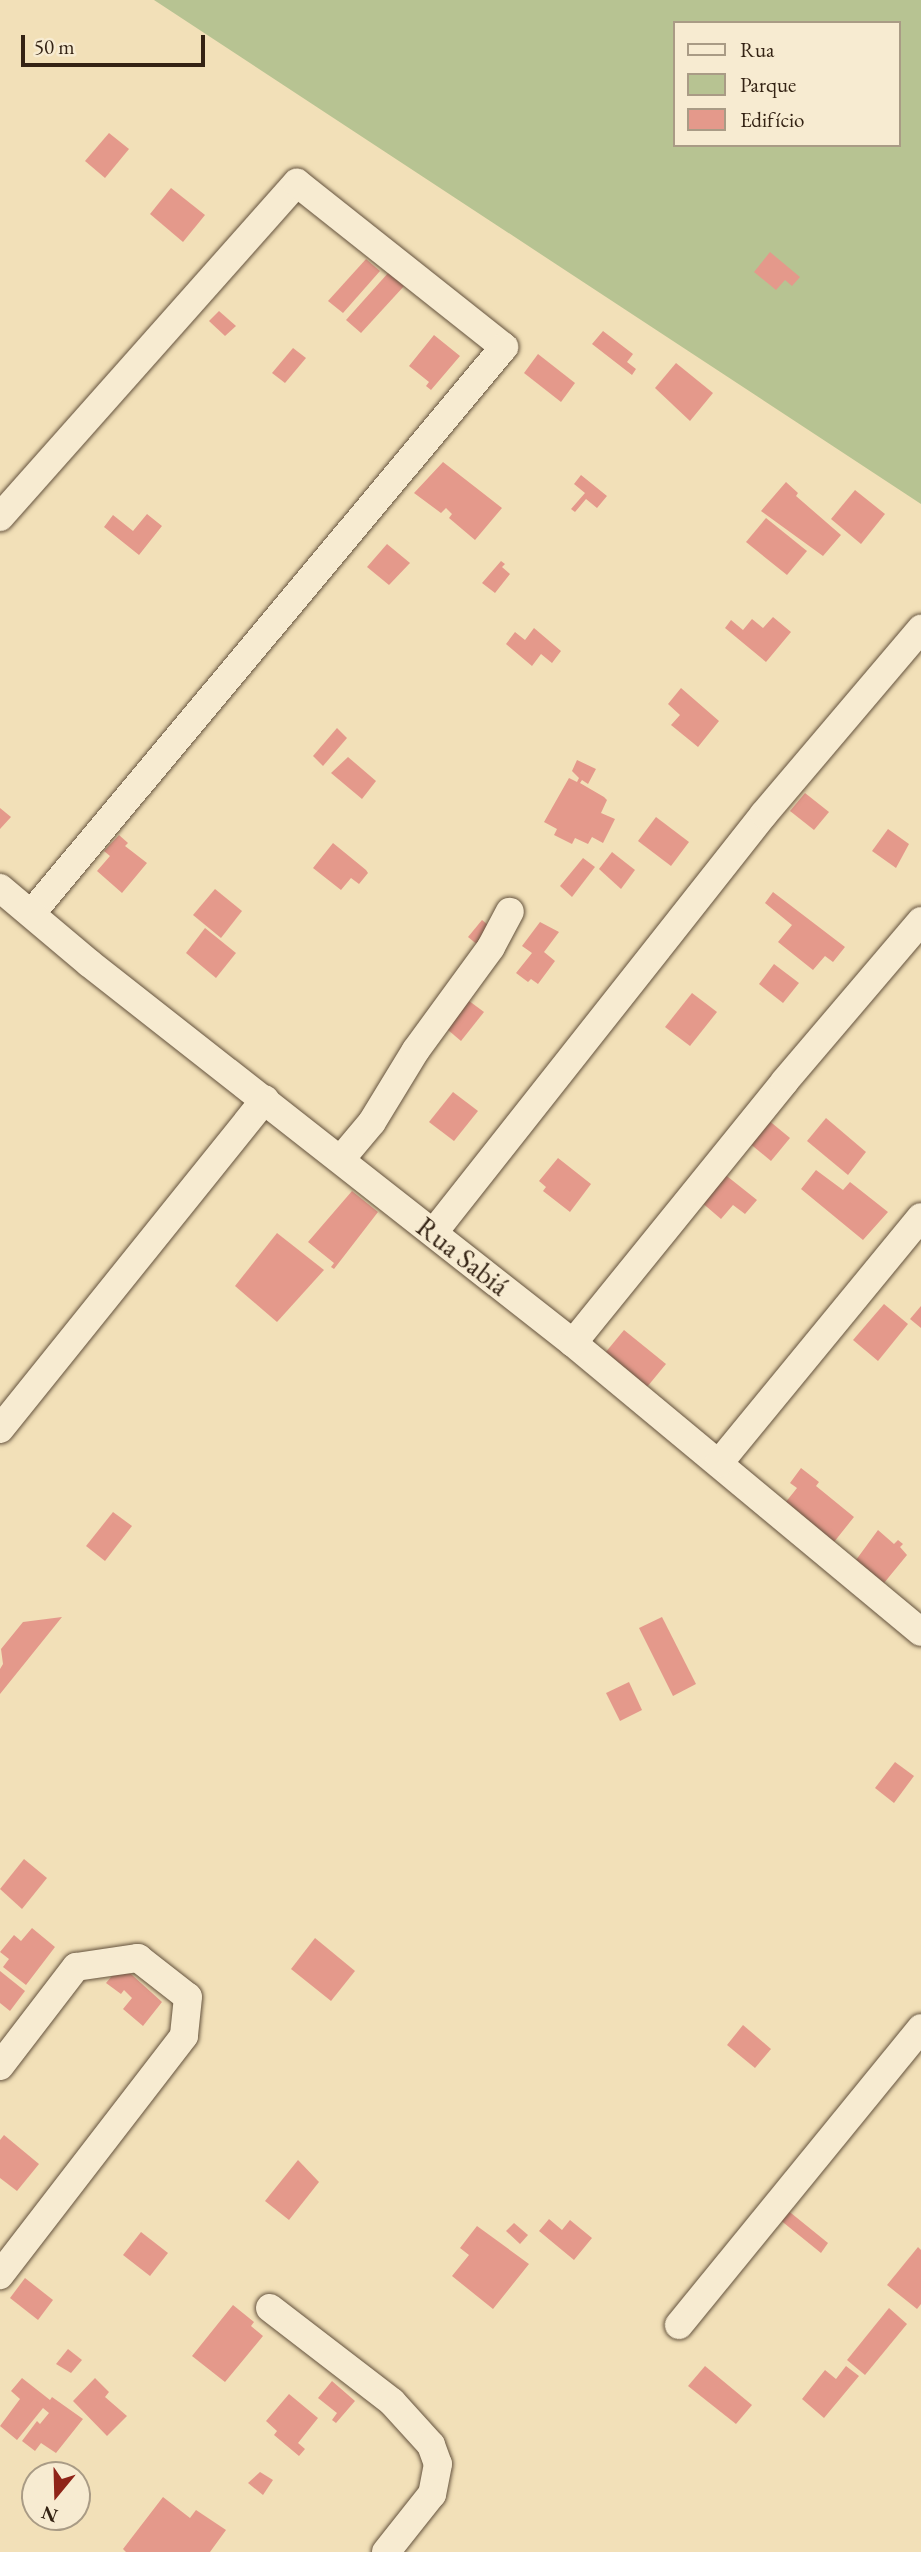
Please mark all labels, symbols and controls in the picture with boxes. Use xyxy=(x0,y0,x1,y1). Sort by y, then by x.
scale bar xyxy=(24,21,208,65)
legend xyxy=(673,21,900,147)
text: 50 m xyxy=(34,33,75,60)
text: Rua xyxy=(740,36,774,63)
text: Parque xyxy=(740,71,796,98)
text: Edifício xyxy=(740,106,804,133)
street label: Rua Sabiá xyxy=(410,1209,516,1303)
north arrow xyxy=(21,2461,91,2531)
text: N xyxy=(38,2500,61,2529)

